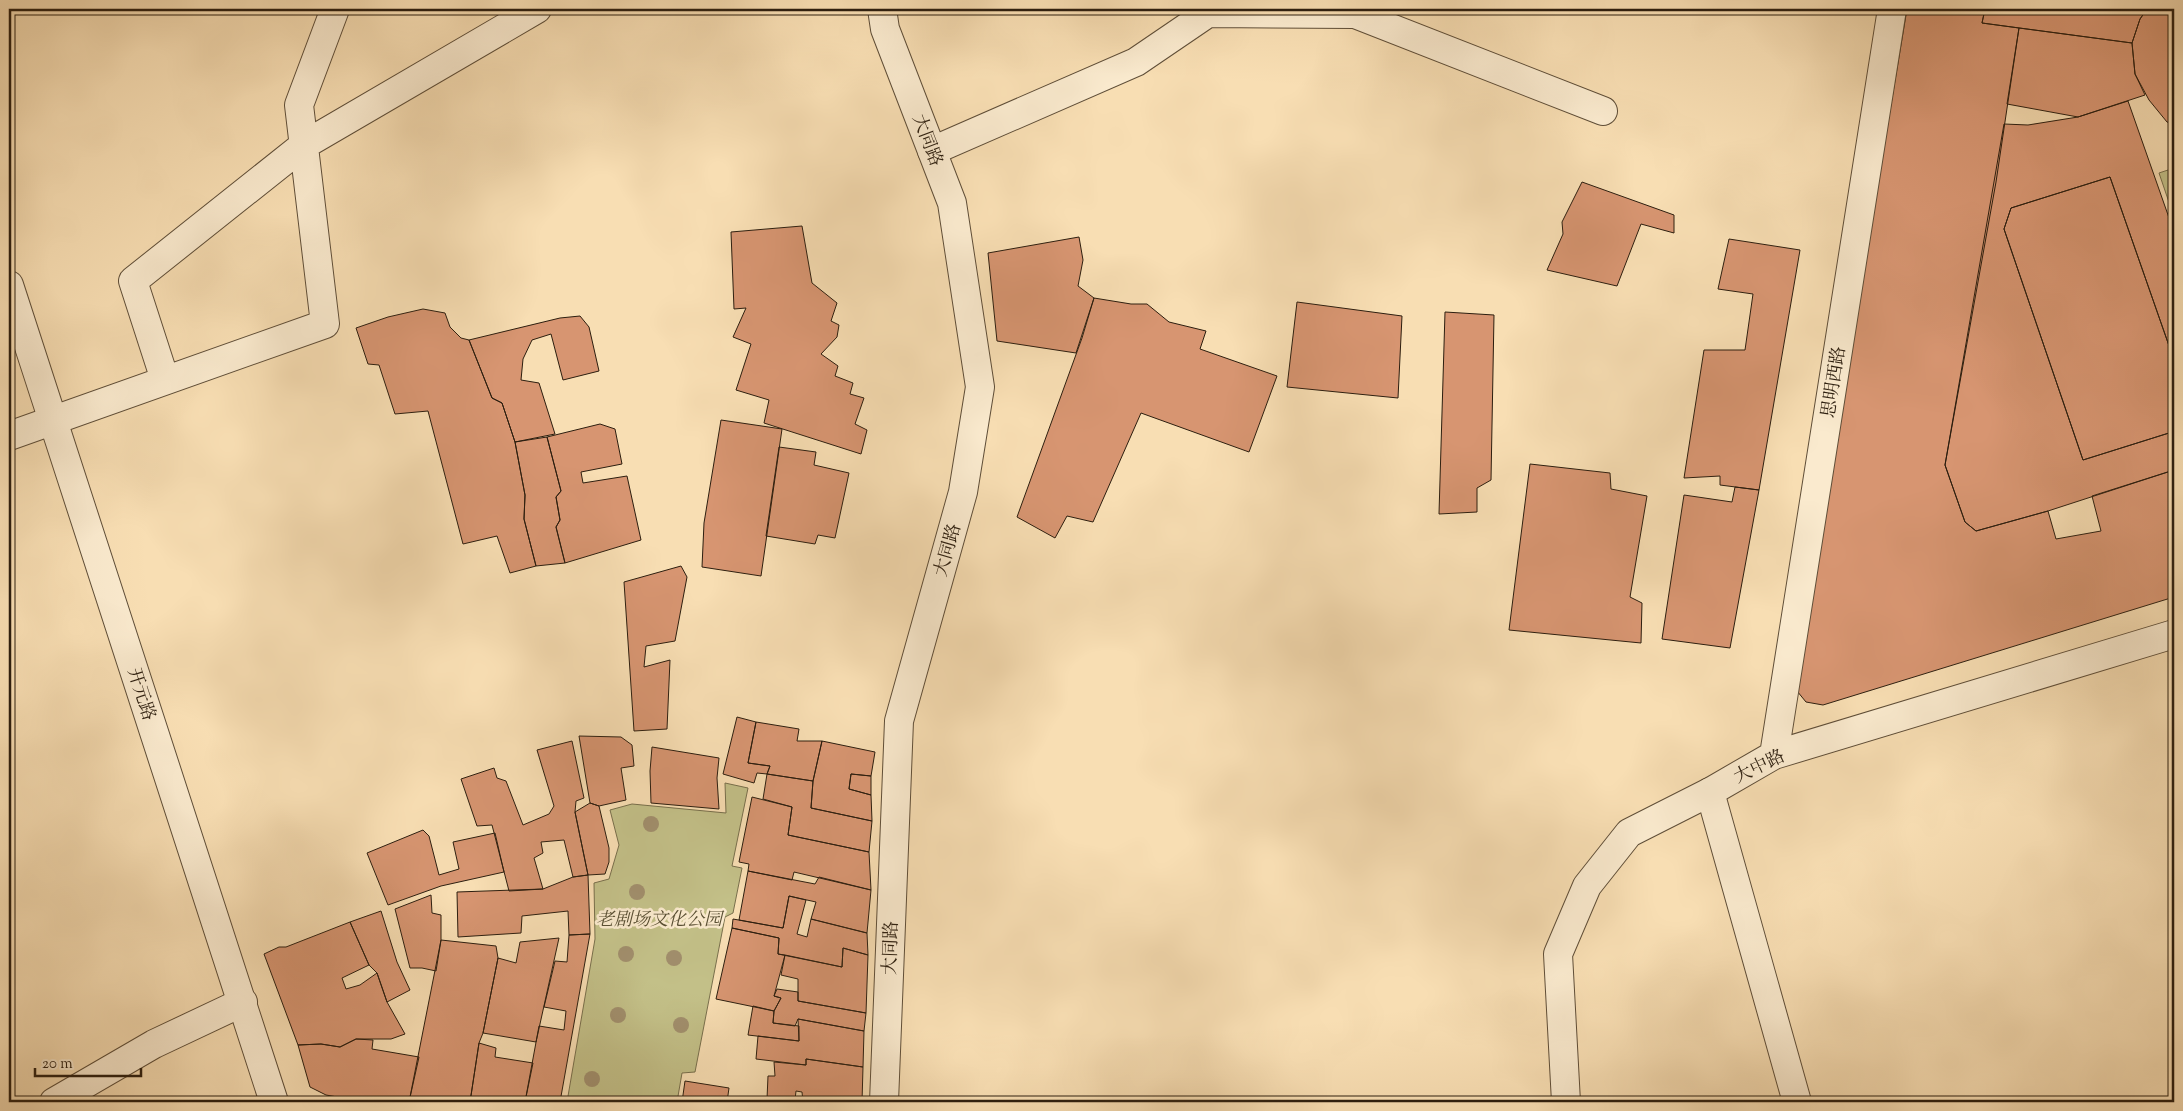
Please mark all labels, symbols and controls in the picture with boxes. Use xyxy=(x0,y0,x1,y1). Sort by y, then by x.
street label: 大同路 xyxy=(904,111,948,171)
street label: 思明西路 xyxy=(1817,345,1853,420)
street label: 大同路 xyxy=(929,521,969,580)
street label: 开元路 xyxy=(119,665,161,724)
street label: 大中路 xyxy=(1730,744,1790,791)
park label: 老剧场文化公园 xyxy=(596,908,725,934)
street label: 大同路 xyxy=(878,921,906,976)
scale bar xyxy=(35,1046,141,1078)
text: 20 m xyxy=(42,1054,73,1075)

